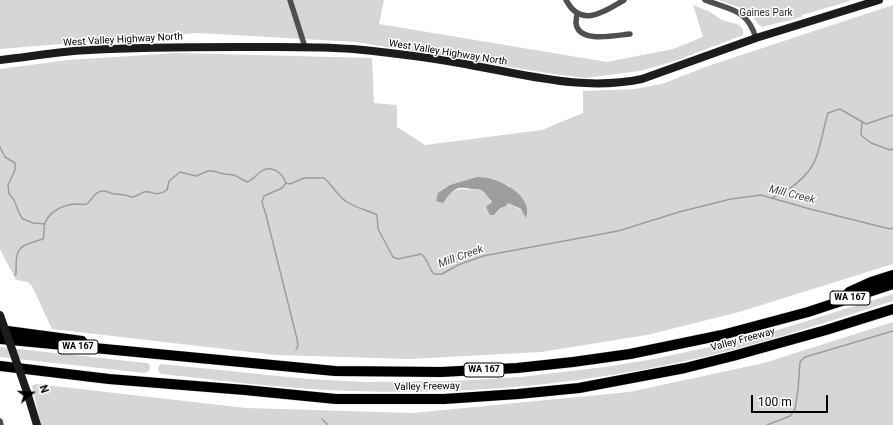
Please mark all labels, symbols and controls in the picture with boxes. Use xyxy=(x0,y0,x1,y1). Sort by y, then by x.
park label: Gaines Park xyxy=(739,7,793,19)
street label: West Valley Highway North xyxy=(63,31,183,49)
street label: West Valley Highway North xyxy=(388,38,508,68)
water label: Mill Creek xyxy=(768,183,816,207)
water label: Mill Creek xyxy=(437,243,485,271)
road number: WA 167 xyxy=(830,291,870,305)
street label: Valley Freeway xyxy=(710,326,776,354)
road number: WA 167 xyxy=(58,340,98,354)
road number: WA 167 xyxy=(464,363,504,377)
north arrow xyxy=(12,373,52,413)
street label: Valley Freeway xyxy=(394,380,460,394)
text: N xyxy=(37,383,51,395)
scale bar xyxy=(753,387,830,413)
text: 100 m xyxy=(758,395,792,409)

